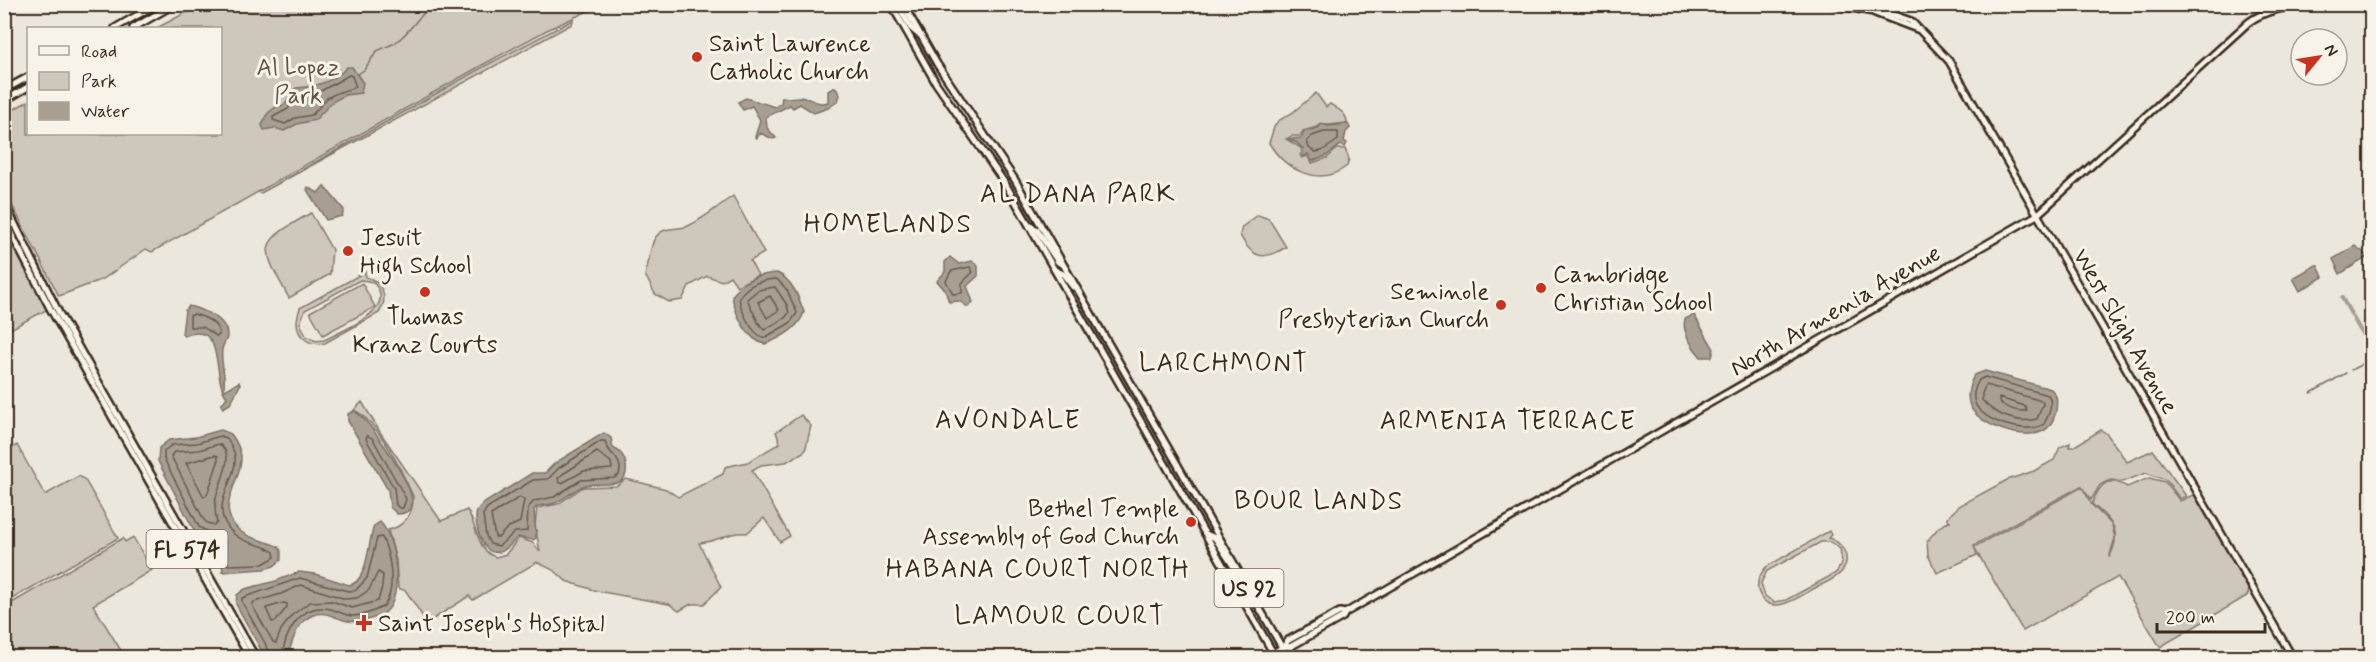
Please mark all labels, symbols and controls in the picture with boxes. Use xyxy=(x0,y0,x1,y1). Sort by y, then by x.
legend xyxy=(27,27,222,135)
north arrow xyxy=(2289,27,2349,87)
place label: Saint Lawrence Catholic Church xyxy=(709,29,871,88)
text: Road xyxy=(81,40,117,64)
text: N xyxy=(2319,40,2342,60)
marker: Saint Lawrence Catholic Church xyxy=(690,50,704,64)
park label: Al Lopez Park xyxy=(256,53,340,112)
text: Park xyxy=(81,70,117,94)
text: Water xyxy=(81,100,130,124)
district label: AL DANA PARK xyxy=(980,178,1176,212)
district label: HOMELANDS xyxy=(804,208,972,242)
place label: Jesuit High School xyxy=(360,223,472,285)
street label: North Armenia Avenue xyxy=(1725,238,1947,384)
street label: West Sligh Avenue xyxy=(2065,243,2185,420)
marker: Jesuit High School xyxy=(341,244,355,258)
place label: Cambridge Christian School xyxy=(1553,260,1713,319)
place label: Seminole Presbyterian Church xyxy=(1278,277,1489,336)
marker: Cambridge Christian School xyxy=(1534,281,1548,295)
marker: Thomas Kranz Courts xyxy=(418,285,432,299)
marker: Seminole Presbyterian Church xyxy=(1494,298,1508,312)
place label: Thomas Kranz Courts xyxy=(352,302,498,361)
district label: LARCHMONT xyxy=(1139,347,1309,381)
district label: AVONDALE xyxy=(935,404,1081,438)
district label: ARMENIA TERRACE xyxy=(1380,405,1636,439)
district label: BOUR LANDS xyxy=(1234,485,1404,519)
place label: Bethel Temple Assembly of God Church xyxy=(922,494,1179,553)
marker: Bethel Temple Assembly of God Church xyxy=(1184,515,1198,529)
road number: FL 574 xyxy=(146,530,228,568)
district label: HABANA COURT NORTH xyxy=(886,553,1190,587)
road number: US 92 xyxy=(1214,569,1284,607)
scale bar xyxy=(2157,596,2265,634)
district label: LAMOUR COURT xyxy=(954,600,1166,634)
text: 200 m xyxy=(2166,606,2215,630)
place label: Saint Joseph's Hospital xyxy=(378,609,604,640)
marker: Saint Joseph's Hospital xyxy=(355,614,373,632)

